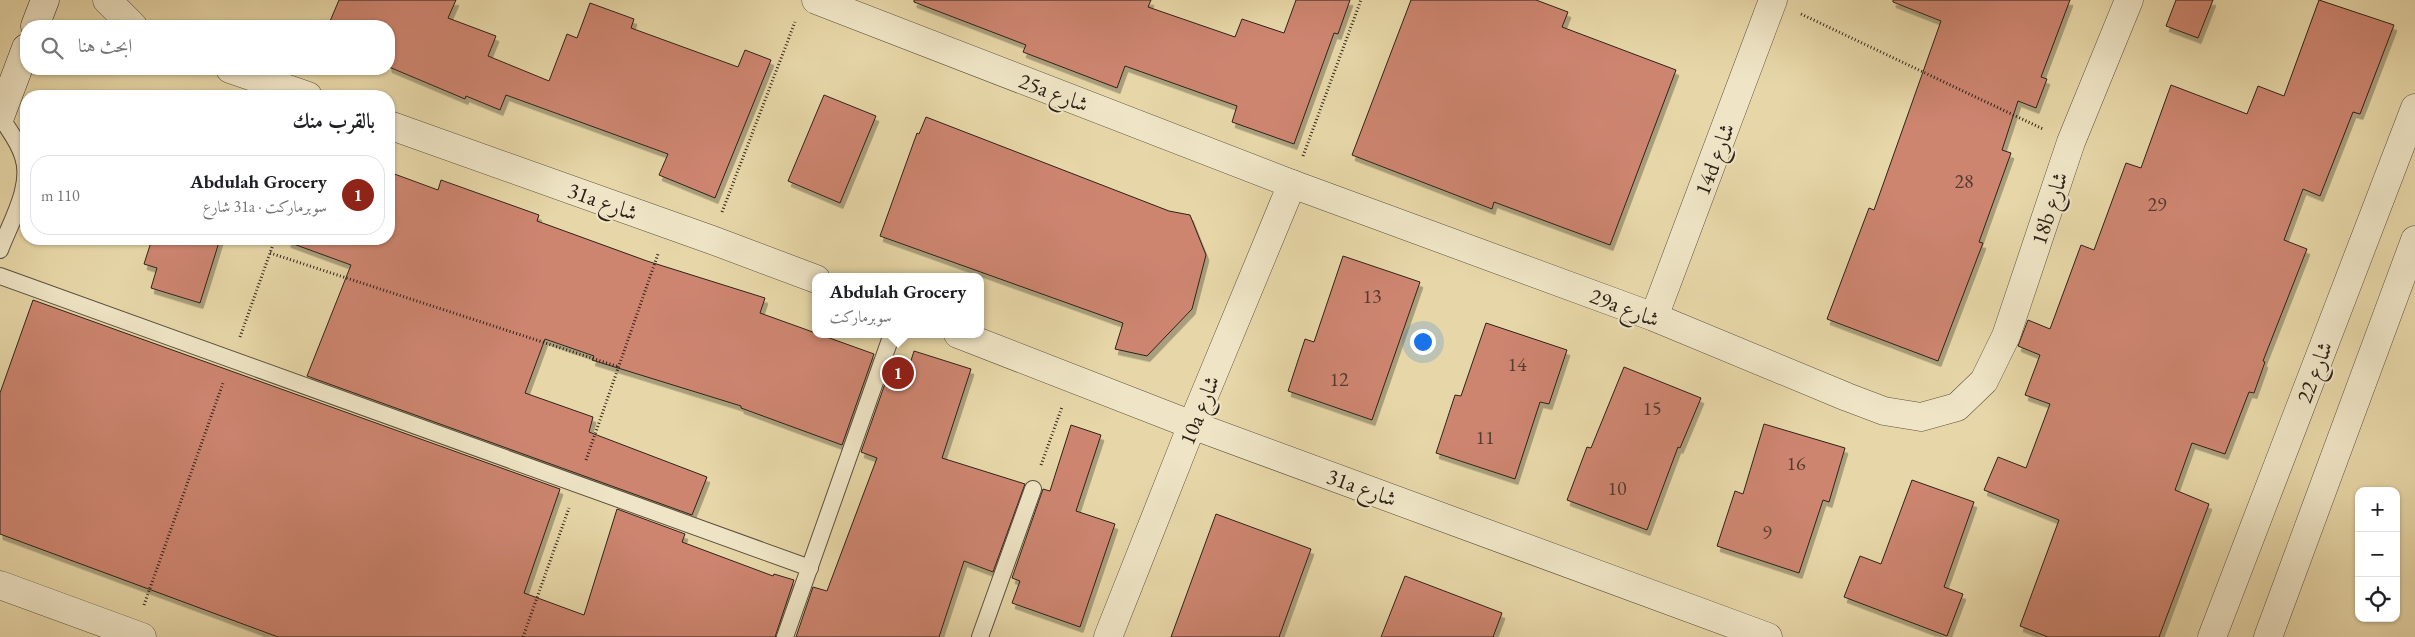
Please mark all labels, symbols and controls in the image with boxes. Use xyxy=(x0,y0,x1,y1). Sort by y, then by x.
search box xyxy=(20,20,395,75)
text: ابحث هنا xyxy=(78,33,132,58)
icon: search xyxy=(38,34,66,62)
street label: 25a شارع xyxy=(1013,66,1093,123)
text: بالقرب منك xyxy=(292,107,375,134)
street label: 14d شارع xyxy=(1688,119,1745,201)
house number: 28 xyxy=(1954,168,1974,194)
street label: 18b شارع xyxy=(2024,168,2079,250)
text: Abdulah Grocery xyxy=(190,169,327,194)
street label: 31a شارع xyxy=(562,175,642,231)
text: 110 m xyxy=(41,185,80,206)
text: 1 xyxy=(354,185,362,206)
house number: 29 xyxy=(2147,191,2167,217)
text: سوبرماركت · 31a شارع xyxy=(203,196,327,217)
popup xyxy=(812,273,984,338)
text: Abdulah Grocery xyxy=(830,279,966,304)
street label: 29a شارع xyxy=(1584,281,1664,338)
house number: 13 xyxy=(1362,283,1382,309)
text: سوبرماركت xyxy=(830,306,892,327)
your location xyxy=(1410,329,1436,355)
street label: شارع 22 xyxy=(2290,337,2343,409)
house number: 14 xyxy=(1507,351,1527,377)
pin: 1 xyxy=(882,354,914,392)
house number: 12 xyxy=(1329,366,1349,392)
street label: 10a شارع xyxy=(1172,371,1230,451)
house number: 15 xyxy=(1642,395,1662,421)
house number: 11 xyxy=(1475,424,1495,450)
house number: 16 xyxy=(1786,450,1806,476)
street label: 31a شارع xyxy=(1321,461,1401,517)
house number: 10 xyxy=(1607,475,1627,501)
map controls xyxy=(2355,487,2400,622)
button: + xyxy=(2355,487,2400,532)
house number: 9 xyxy=(1762,519,1772,545)
button: − xyxy=(2355,532,2400,577)
button: locate xyxy=(2355,577,2400,622)

